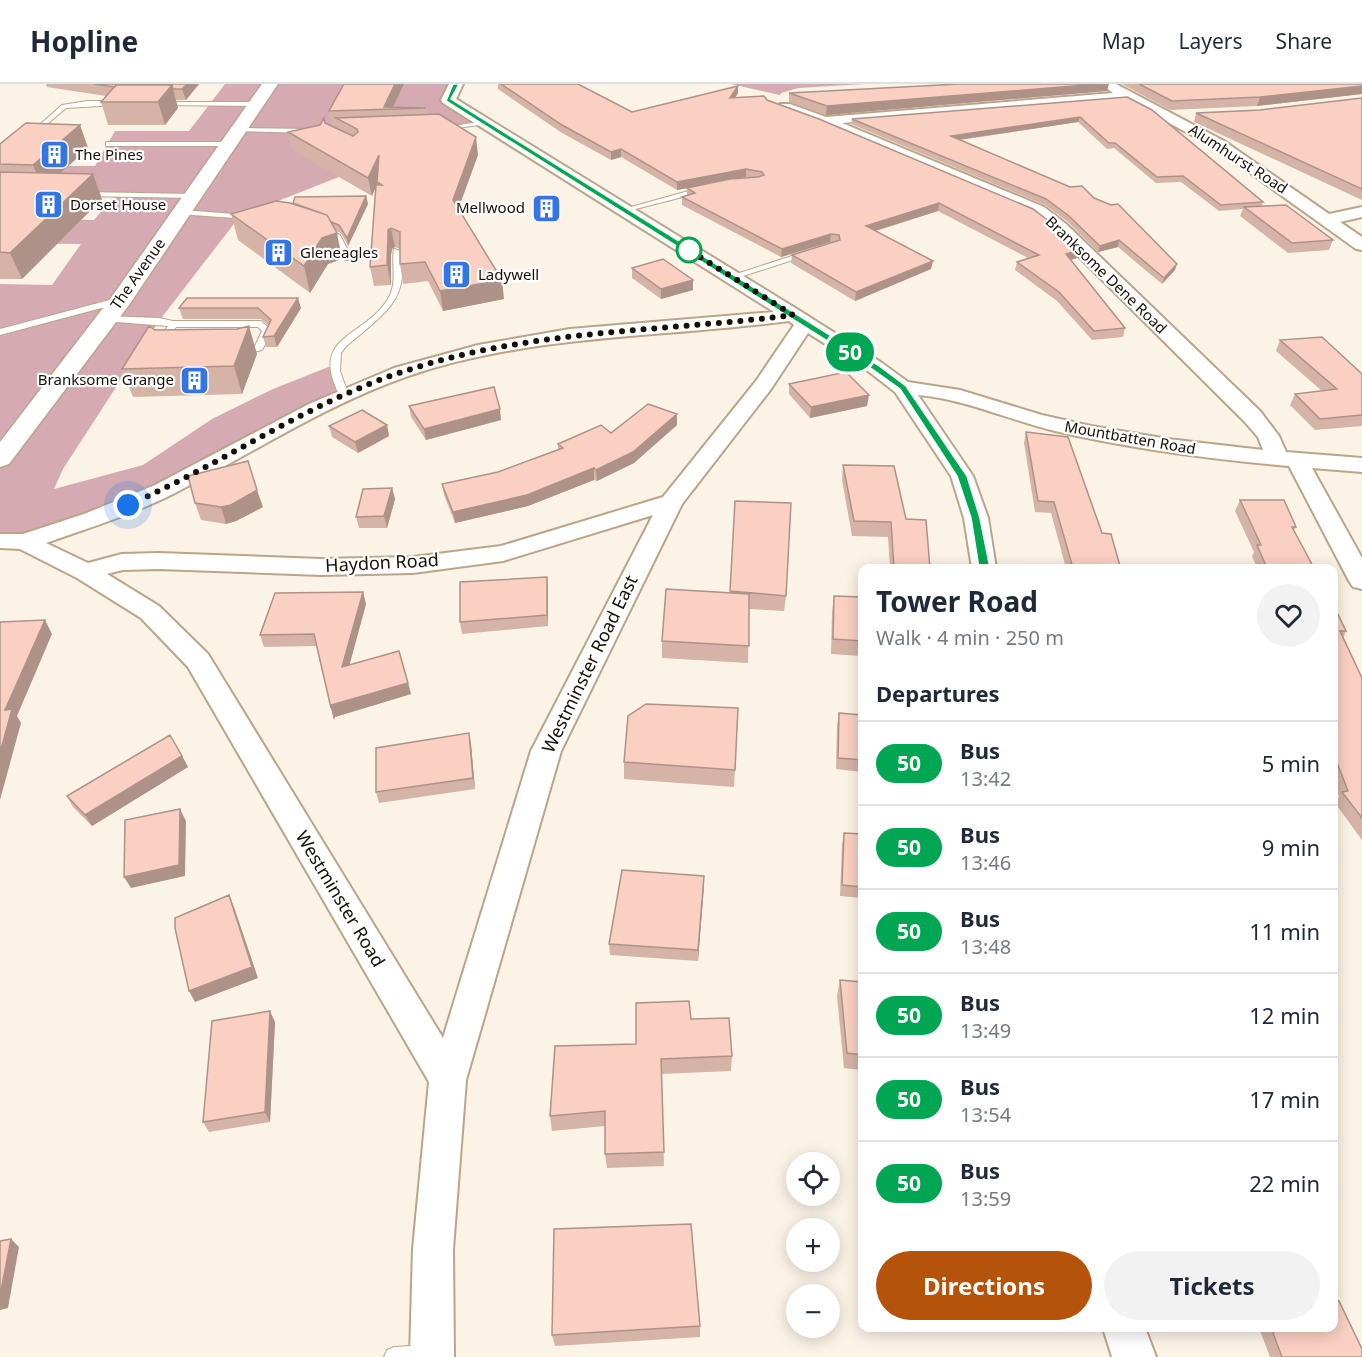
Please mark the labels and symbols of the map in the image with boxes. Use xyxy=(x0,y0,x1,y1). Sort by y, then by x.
street label: Alumhurst Road xyxy=(1185,119,1292,198)
building icon: The Pines xyxy=(38,139,70,171)
place label: The Pines xyxy=(75,144,143,164)
building icon: Dorset House xyxy=(33,189,65,221)
building icon: Mellwood xyxy=(530,192,562,224)
place label: Dorset House xyxy=(70,194,166,214)
place label: Mellwood xyxy=(456,197,525,217)
street label: Branksome Dene Road xyxy=(1042,211,1172,337)
street label: The Avenue xyxy=(105,234,169,313)
building icon: Gleneagles xyxy=(263,237,295,269)
unlabelled marker xyxy=(676,237,702,263)
place label: Gleneagles xyxy=(300,242,378,262)
building icon: Ladywell xyxy=(441,259,473,291)
place label: Ladywell xyxy=(478,264,539,284)
line badge: 50 xyxy=(823,332,877,372)
building icon: Branksome Grange xyxy=(179,364,211,396)
place label: Branksome Grange xyxy=(38,369,174,389)
street label: Mountbatten Road xyxy=(1063,416,1197,458)
your location xyxy=(113,490,143,520)
street label: Haydon Road xyxy=(325,547,439,577)
street label: Westminster Road East xyxy=(536,570,643,756)
street label: Westminster Road xyxy=(291,826,391,971)

